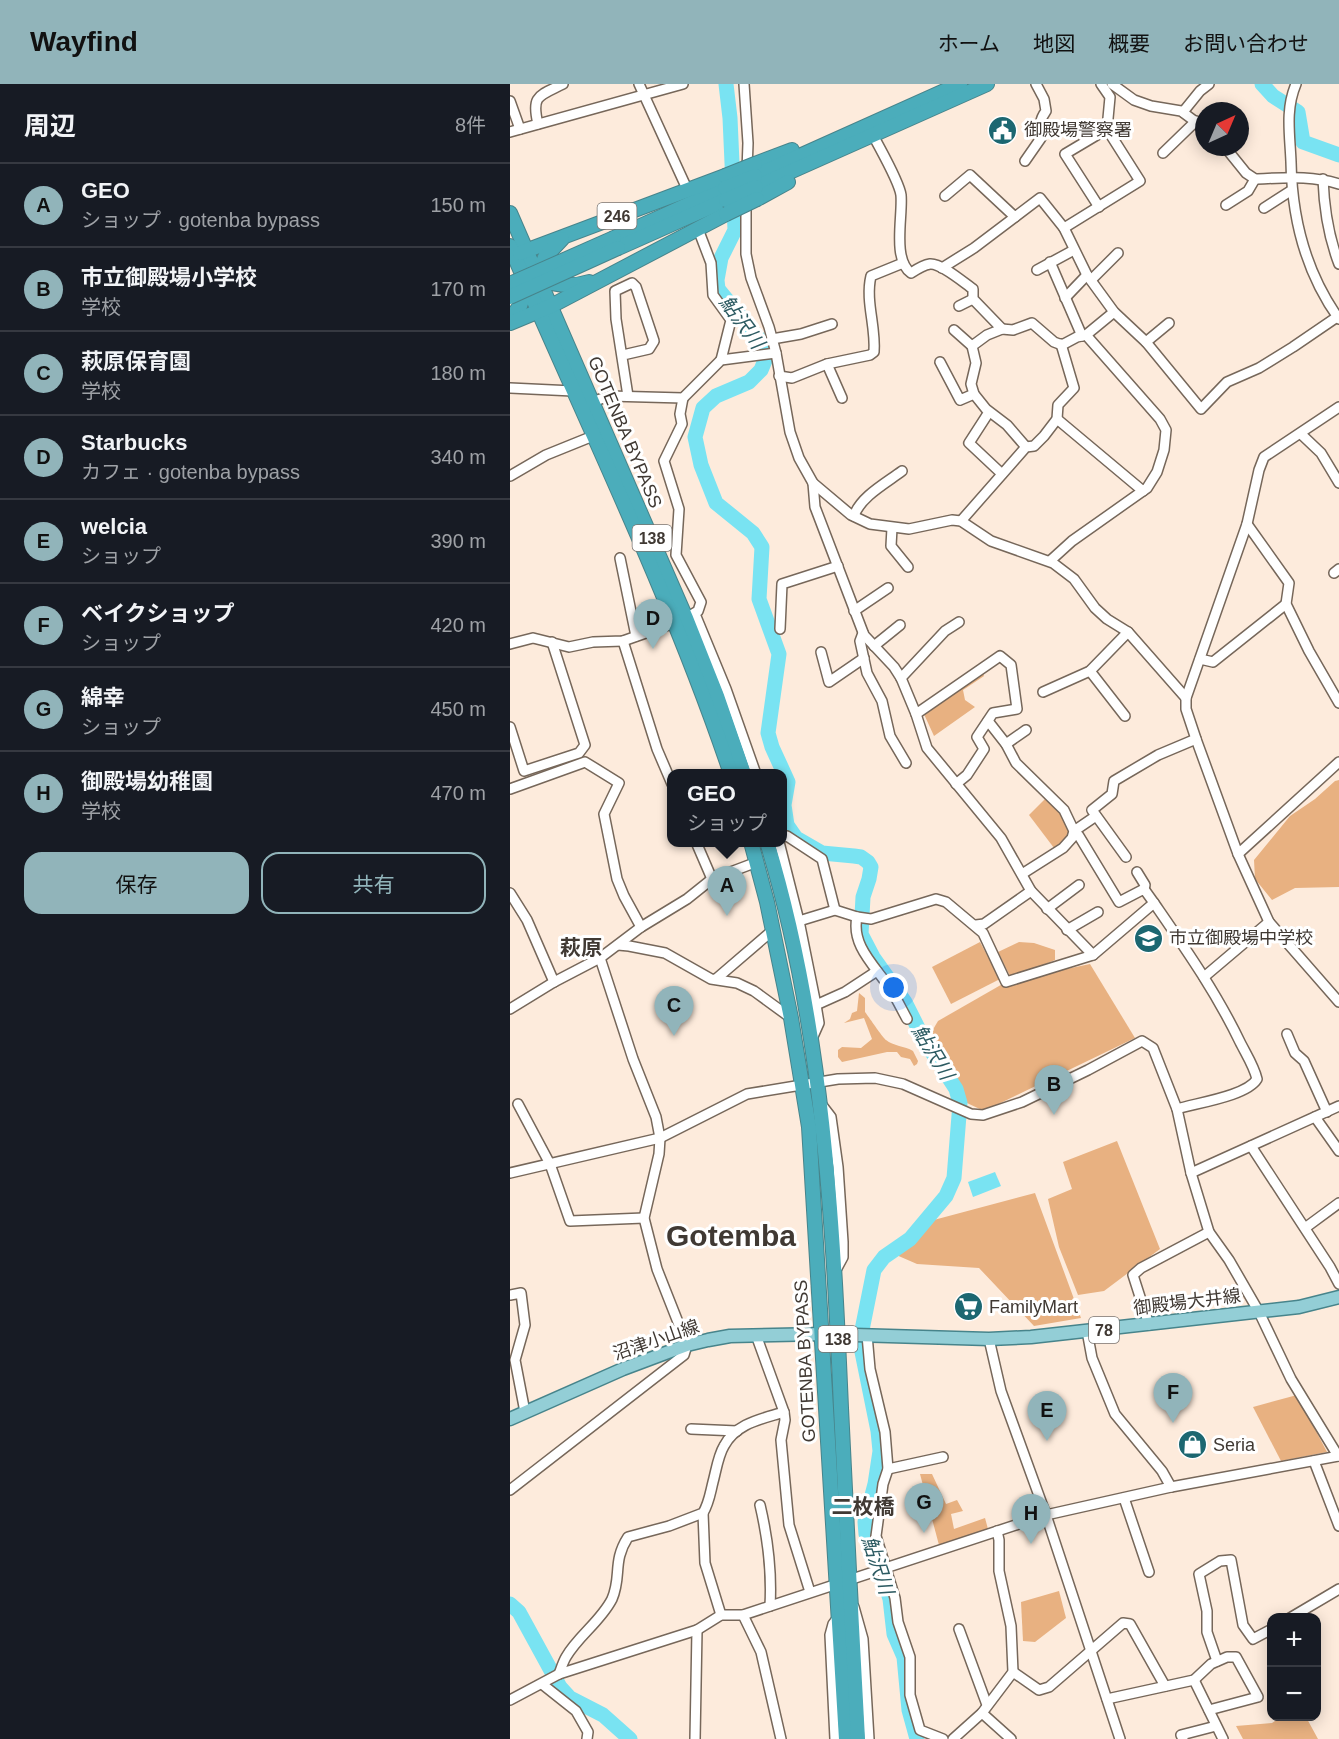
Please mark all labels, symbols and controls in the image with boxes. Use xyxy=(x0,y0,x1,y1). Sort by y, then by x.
text: Wayfind xyxy=(30,26,138,57)
text: ホーム xyxy=(938,32,1000,55)
text: 地図 xyxy=(1033,32,1075,55)
text: 概要 xyxy=(1108,32,1150,55)
text: お問い合わせ xyxy=(1183,32,1309,55)
north arrow xyxy=(1195,102,1249,156)
text: 周辺 xyxy=(24,111,76,141)
text: 8件 xyxy=(455,114,486,136)
public building icon: 御殿場警察署 xyxy=(987,114,1019,146)
place label: 御殿場警察署 xyxy=(1024,120,1132,140)
text: GEO xyxy=(81,178,130,203)
text: A xyxy=(36,194,51,216)
text: 150 m xyxy=(430,194,486,216)
road number: 246 xyxy=(598,203,636,229)
text: ショップ · gotenba bypass xyxy=(81,209,320,231)
text: 市立御殿場小学校 xyxy=(81,265,257,290)
text: B xyxy=(36,278,51,300)
text: 170 m xyxy=(430,278,486,300)
water label: 鮎沢川 xyxy=(715,291,770,354)
text: 学校 xyxy=(81,296,121,318)
text: 萩原保育園 xyxy=(81,349,191,374)
street label: GOTENBA BYPASS xyxy=(584,353,666,511)
text: C xyxy=(36,362,51,384)
text: 180 m xyxy=(430,362,486,384)
text: 学校 xyxy=(81,380,121,402)
text: Starbucks xyxy=(81,430,187,455)
text: D xyxy=(36,446,51,468)
text: 340 m xyxy=(430,446,486,468)
text: カフェ · gotenba bypass xyxy=(81,461,300,483)
text: welcia xyxy=(81,514,147,539)
road number: 138 xyxy=(632,525,672,551)
text: E xyxy=(37,530,50,552)
text: 390 m xyxy=(430,530,486,552)
text: ショップ xyxy=(81,545,161,567)
pin: D xyxy=(634,600,672,649)
text: ベイクショップ xyxy=(81,601,235,626)
text: F xyxy=(37,614,50,636)
text: 420 m xyxy=(430,614,486,636)
text: ショップ xyxy=(81,632,161,654)
text: 綿幸 xyxy=(81,685,125,710)
text: G xyxy=(36,698,51,720)
text: 450 m xyxy=(430,698,486,720)
text: ショップ xyxy=(81,716,161,738)
text: 御殿場幼稚園 xyxy=(81,769,213,794)
popup xyxy=(667,769,787,847)
text: GEO xyxy=(687,781,736,806)
text: H xyxy=(36,782,51,804)
text: 470 m xyxy=(430,782,486,804)
text: 学校 xyxy=(81,800,121,822)
text: ショップ xyxy=(687,812,767,834)
button: 保存 xyxy=(24,852,249,914)
button: 共有 xyxy=(261,852,486,914)
pin: A xyxy=(708,866,746,916)
school or university icon: 市立御殿場中学校 xyxy=(1132,922,1164,954)
place label: 市立御殿場中学校 xyxy=(1169,928,1313,948)
district label: 萩原 xyxy=(560,936,602,959)
your location xyxy=(879,973,908,1002)
pin: C xyxy=(654,986,694,1036)
water label: 鮎沢川 xyxy=(908,1021,959,1085)
pin: B xyxy=(1034,1066,1074,1115)
district label: Gotemba xyxy=(666,1219,796,1252)
street label: GOTENBA BYPASS xyxy=(791,1279,819,1443)
street label: 御殿場大井線 xyxy=(1132,1285,1242,1319)
supermarket icon: FamilyMart xyxy=(952,1291,984,1323)
place label: FamilyMart xyxy=(989,1297,1078,1317)
street label: 沼津小山線 xyxy=(610,1316,702,1364)
road number: 78 xyxy=(1089,1317,1119,1343)
road number: 138 xyxy=(818,1326,858,1352)
pin: F xyxy=(1154,1374,1192,1423)
pin: E xyxy=(1028,1392,1066,1441)
shop icon: Seria xyxy=(1176,1429,1208,1461)
place label: Seria xyxy=(1213,1435,1256,1455)
pin: G xyxy=(904,1484,944,1533)
pin: H xyxy=(1012,1494,1050,1544)
district label: 二枚橋 xyxy=(832,1495,895,1518)
water label: 鮎沢川 xyxy=(858,1533,898,1599)
map controls xyxy=(1267,1613,1321,1721)
button: + xyxy=(1267,1613,1321,1667)
button: − xyxy=(1267,1667,1321,1721)

